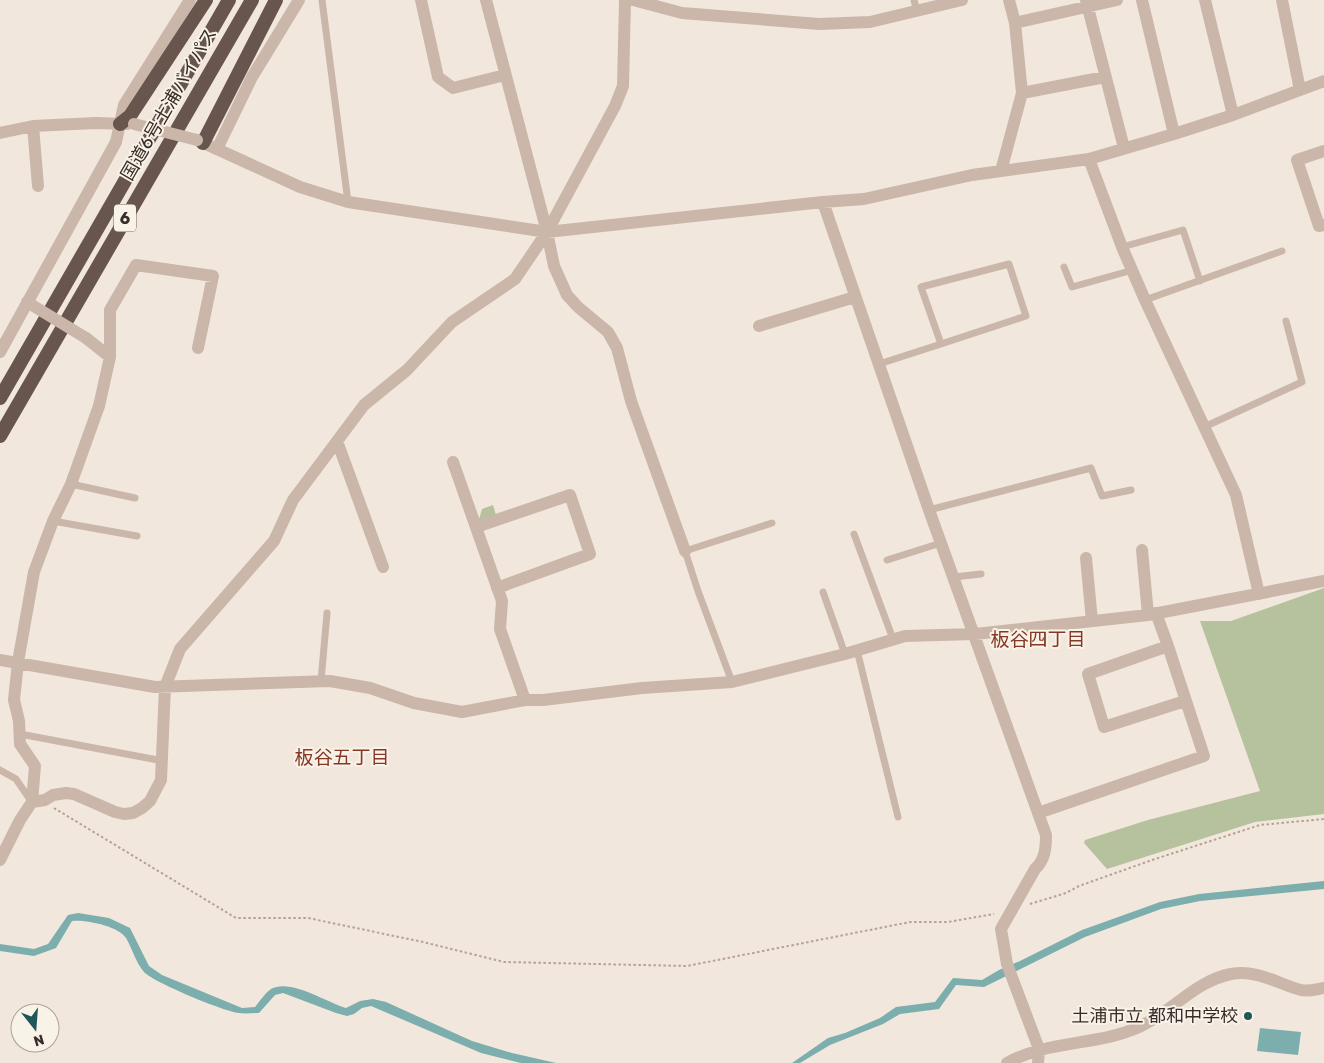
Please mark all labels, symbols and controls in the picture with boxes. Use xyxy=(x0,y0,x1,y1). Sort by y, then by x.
street label: 国道6号土浦バイパス xyxy=(116,24,222,184)
road number: 6 xyxy=(114,204,136,232)
district label: 板谷四丁目 xyxy=(990,628,1086,651)
district label: 板谷五丁目 xyxy=(294,746,390,769)
north arrow xyxy=(10,1003,60,1053)
place label: 土浦市立 都和中学校 xyxy=(1072,1005,1238,1027)
marker: 土浦市立 都和中学校 xyxy=(1242,1010,1254,1022)
text: N xyxy=(31,1030,46,1050)

